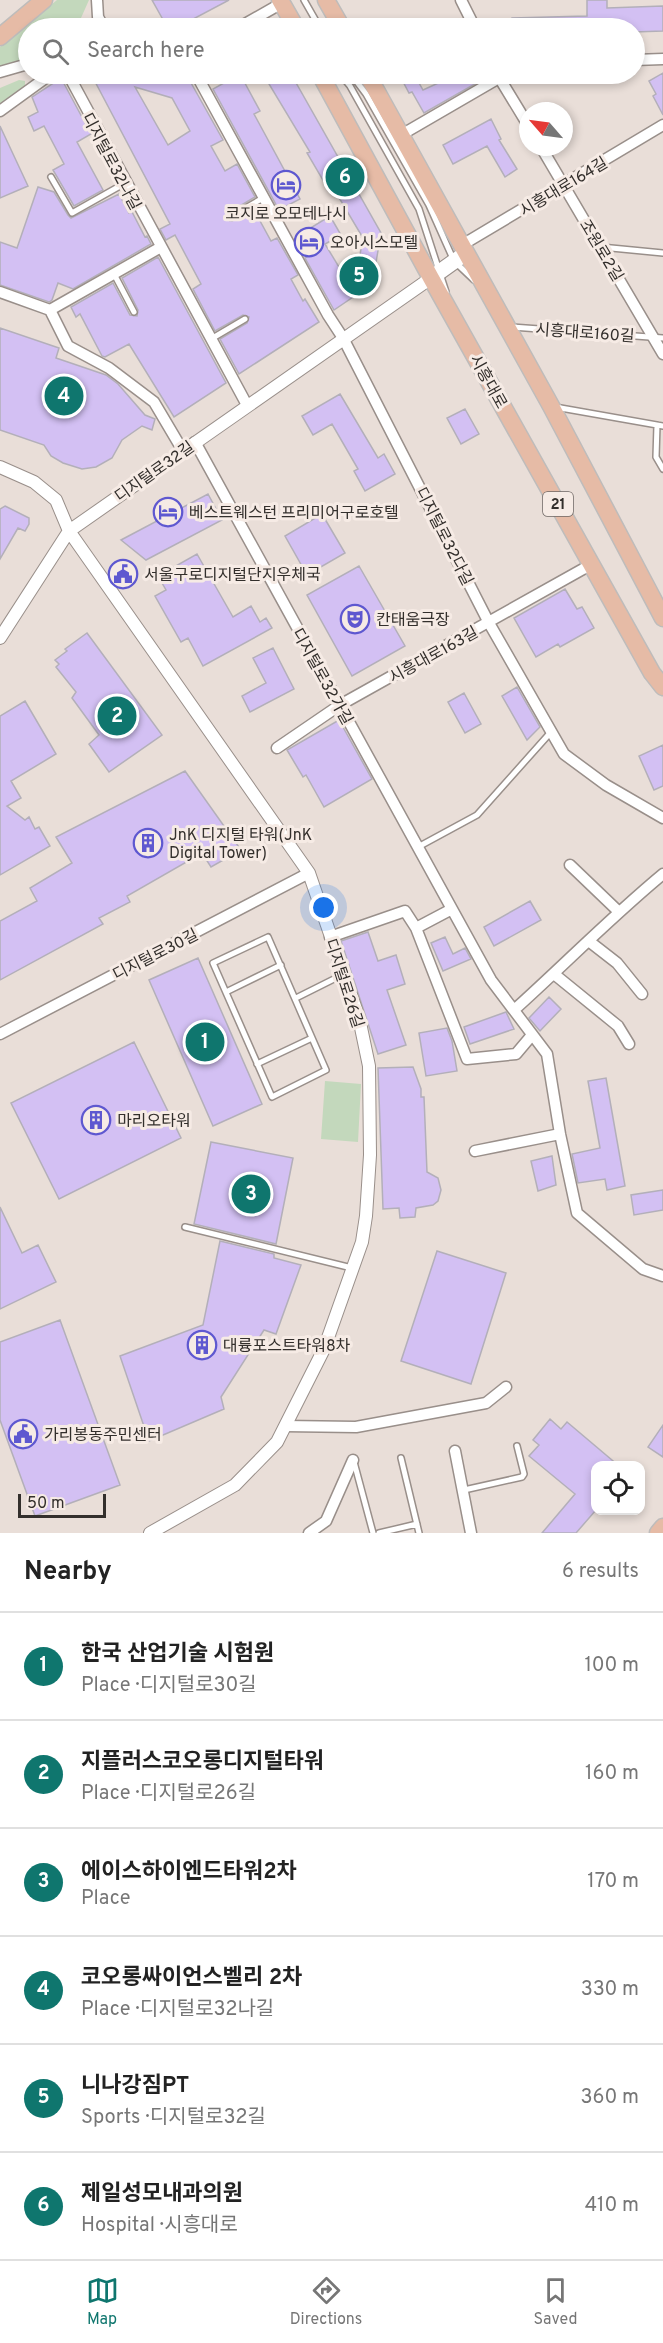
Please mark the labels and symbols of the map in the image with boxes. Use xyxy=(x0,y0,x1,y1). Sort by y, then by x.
north arrow xyxy=(519,102,573,156)
street label: 디지털로32나길 xyxy=(76,110,144,214)
pin: 6 xyxy=(326,154,364,200)
street label: 시흥대로164길 xyxy=(516,154,612,222)
hotel icon: 코지로 오모테나시 xyxy=(270,169,302,201)
place label: 코지로 오모테나시 xyxy=(225,205,347,225)
street label: 조원로2길 xyxy=(574,216,627,286)
hotel icon: 오아시스모텔 xyxy=(293,226,325,258)
place label: 오아시스모텔 xyxy=(330,234,418,254)
pin: 5 xyxy=(340,254,378,298)
street label: 시흥대로160길 xyxy=(535,321,635,347)
street label: 시흥대로 xyxy=(464,351,510,413)
pin: 4 xyxy=(44,374,84,418)
street label: 디지털로32길 xyxy=(111,438,199,507)
street label: 디지털로32다길 xyxy=(410,485,477,589)
road number: 21 xyxy=(543,492,573,516)
hotel icon: 베스트웨스턴 프리미어구로호텔 xyxy=(152,496,184,528)
place label: 베스트웨스턴 프리미어구로호텔 xyxy=(189,504,399,524)
public building icon: 서울구로디지털단지우체국 xyxy=(107,558,139,590)
place label: 서울구로디지털단지우체국 xyxy=(144,566,321,586)
theatre icon: 칸태움극장 xyxy=(339,603,371,635)
place label: 칸태움극장 xyxy=(376,611,450,631)
street label: 시흥대로163길 xyxy=(386,623,482,688)
street label: 디지털로32가길 xyxy=(286,625,356,729)
pin: 2 xyxy=(98,694,136,738)
place label: JnK 디지털 타워(JnK Digital Tower) xyxy=(169,826,312,864)
building icon: JnK 디지털 타워(JnK Digital Tower) xyxy=(132,827,164,859)
your location xyxy=(309,893,338,922)
street label: 디지털로30길 xyxy=(110,926,202,986)
street label: 디지털로26길 xyxy=(319,936,367,1031)
pin: 1 xyxy=(186,1020,224,1064)
building icon: 마리오타워 xyxy=(80,1104,112,1136)
place label: 마리오타워 xyxy=(117,1112,191,1132)
pin: 3 xyxy=(232,1172,270,1216)
building icon: 대륭포스트타워8차 xyxy=(186,1329,218,1361)
place label: 대륭포스트타워8차 xyxy=(223,1337,351,1357)
public building icon: 가리봉동주민센터 xyxy=(7,1418,39,1450)
place label: 가리봉동주민센터 xyxy=(44,1426,162,1446)
scale bar xyxy=(18,1491,106,1518)

